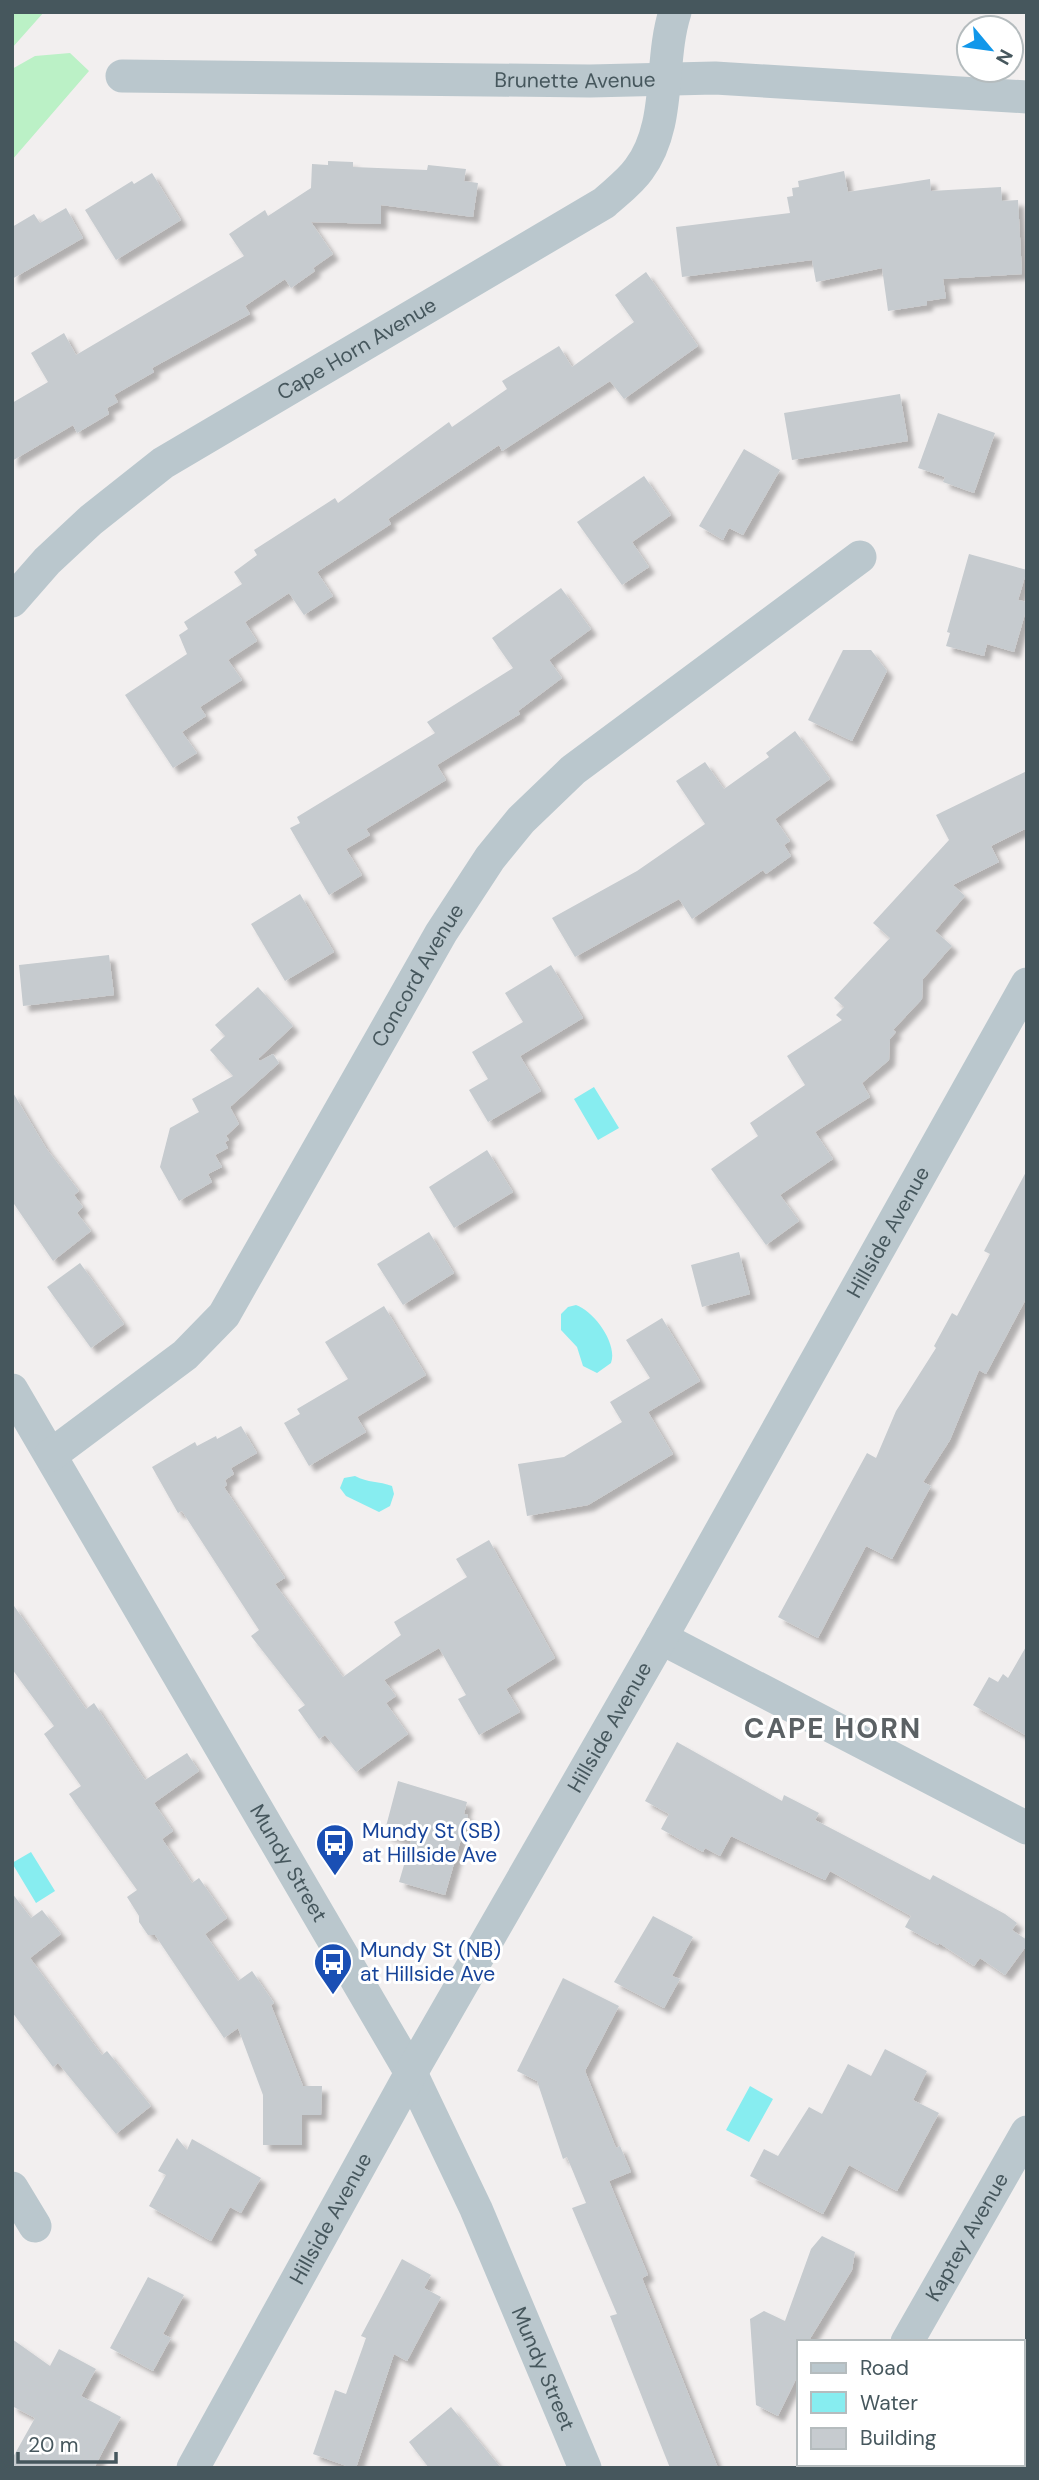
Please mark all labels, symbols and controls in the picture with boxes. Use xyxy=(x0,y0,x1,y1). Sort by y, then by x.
north arrow xyxy=(955,14,1025,84)
text: N xyxy=(990,45,1019,69)
street label: Brunette Avenue xyxy=(494,65,656,95)
street label: Cape Horn Avenue xyxy=(272,291,442,407)
street label: Concord Avenue xyxy=(365,898,470,1052)
street label: Hillside Avenue xyxy=(840,1161,936,1303)
street label: Hillside Avenue xyxy=(561,1657,658,1798)
district label: CAPE HORN xyxy=(744,1710,922,1747)
street label: Mundy Street xyxy=(243,1799,334,1927)
place label: Mundy St (SB) at Hillside Ave xyxy=(362,1817,501,1869)
bus stop icon: Mundy St (SB) at Hillside Ave xyxy=(314,1822,356,1877)
place label: Mundy St (NB) at Hillside Ave xyxy=(360,1936,501,1988)
bus stop icon: Mundy St (NB) at Hillside Ave xyxy=(312,1941,354,1996)
street label: Hillside Avenue xyxy=(283,2148,378,2289)
street label: Kaptey Avenue xyxy=(919,2167,1015,2306)
street label: Mundy Street xyxy=(505,2303,582,2435)
legend xyxy=(797,2340,1025,2466)
text: Road xyxy=(860,2354,909,2382)
text: Water xyxy=(860,2389,918,2417)
scale bar xyxy=(18,2420,116,2464)
text: Building xyxy=(860,2424,937,2452)
text: 20 m xyxy=(28,2431,79,2459)

